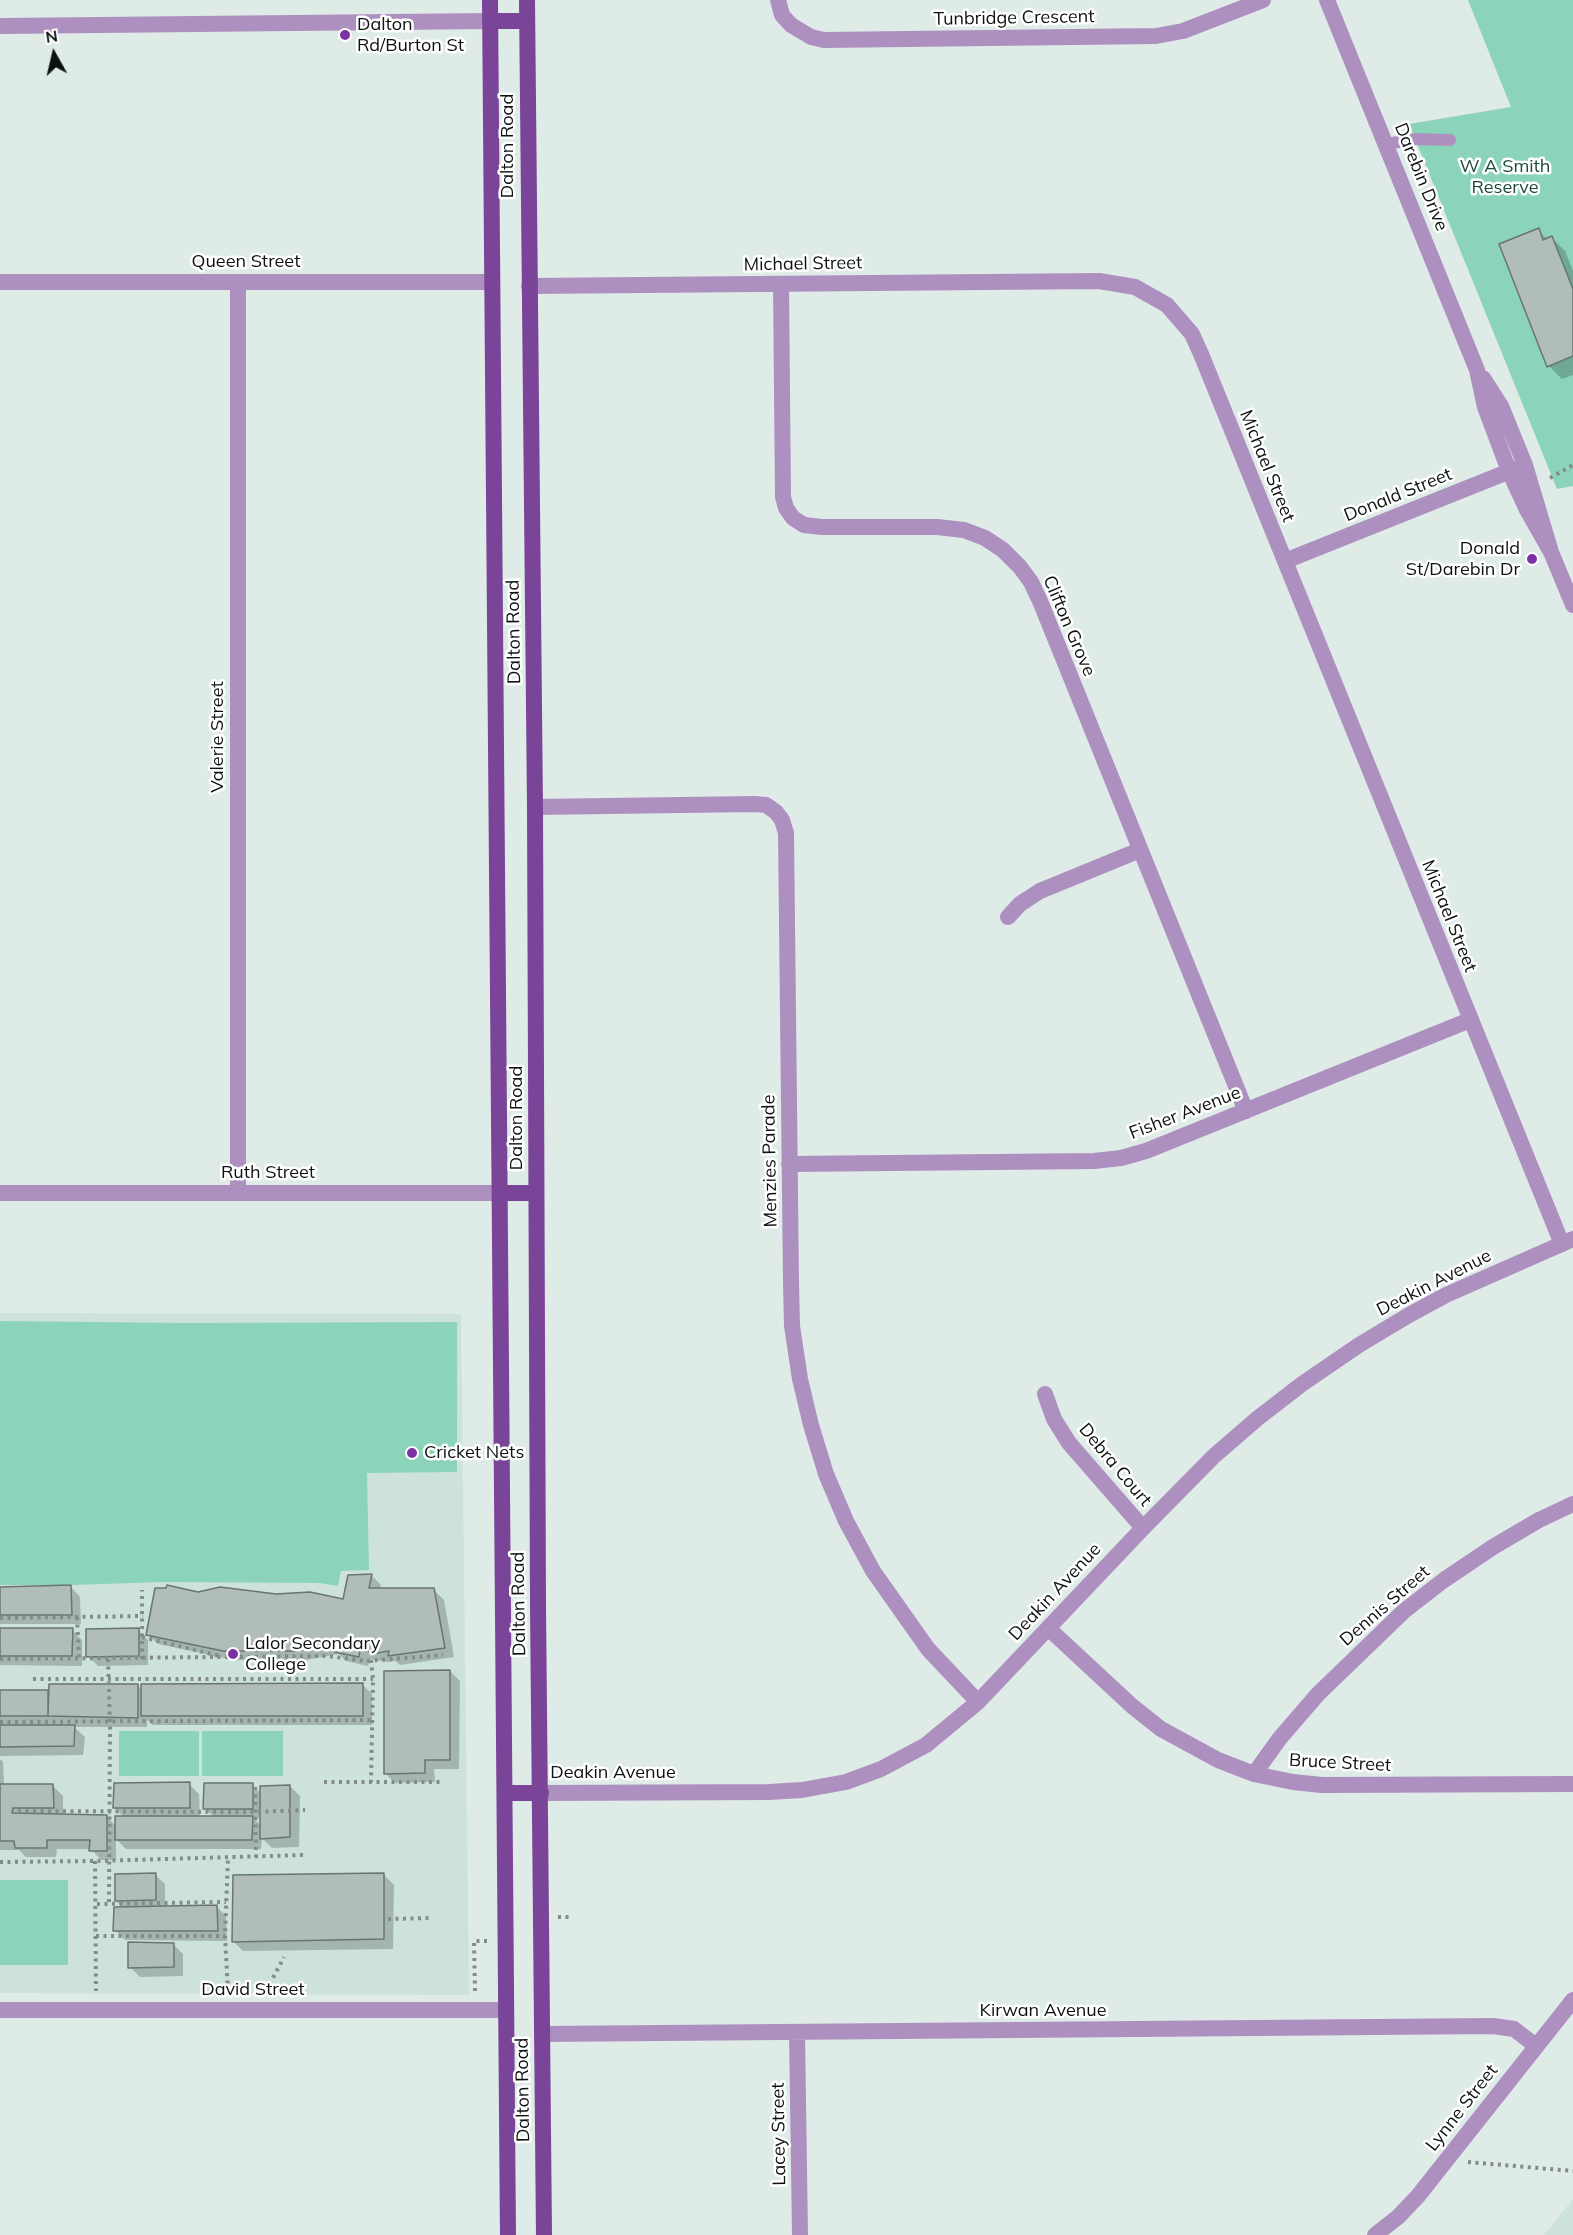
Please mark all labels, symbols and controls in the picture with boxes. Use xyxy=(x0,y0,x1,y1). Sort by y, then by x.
street label: Tunbridge Crescent xyxy=(933,6,1095,30)
place label: Dalton Rd/Burton St xyxy=(357,14,464,57)
north arrow xyxy=(24,24,84,84)
text: N xyxy=(44,25,59,47)
marker: Dalton Rd/Burton St xyxy=(338,28,352,42)
street label: Dalton Road xyxy=(497,94,519,198)
street label: Darebin Drive xyxy=(1390,120,1452,234)
park label: W A Smith Reserve xyxy=(1460,156,1550,198)
street label: Queen Street xyxy=(192,251,300,273)
street label: Michael Street xyxy=(744,252,862,276)
street label: Michael Street xyxy=(1235,407,1299,525)
street label: Donald Street xyxy=(1341,464,1455,526)
place label: Donald St/Darebin Dr xyxy=(1406,538,1520,580)
marker: Donald St/Darebin Dr xyxy=(1525,552,1539,566)
street label: Clifton Grove xyxy=(1038,572,1100,680)
street label: Dalton Road xyxy=(502,580,526,684)
street label: Valerie Street xyxy=(207,681,229,793)
street label: Michael Street xyxy=(1417,857,1481,975)
street label: Dalton Road xyxy=(506,1066,528,1170)
street label: Fisher Avenue xyxy=(1126,1082,1244,1144)
street label: Menzies Parade xyxy=(758,1094,782,1228)
street label: Ruth Street xyxy=(221,1162,315,1184)
street label: Deakin Avenue xyxy=(1373,1245,1495,1321)
street label: Debra Court xyxy=(1074,1419,1156,1511)
place label: Cricket Nets xyxy=(424,1442,524,1464)
marker: Cricket Nets xyxy=(405,1446,419,1460)
street label: Deakin Avenue xyxy=(1004,1539,1106,1645)
street label: Dalton Road xyxy=(507,1552,531,1656)
street label: Dennis Street xyxy=(1336,1561,1434,1651)
place label: Lalor Secondary College xyxy=(245,1633,380,1676)
marker: Lalor Secondary College xyxy=(226,1647,240,1661)
street label: Bruce Street xyxy=(1288,1750,1392,1776)
street label: Deakin Avenue xyxy=(550,1762,676,1784)
street label: David Street xyxy=(201,1979,305,2001)
street label: Kirwan Avenue xyxy=(980,2000,1106,2022)
street label: Dalton Road xyxy=(511,2038,535,2142)
street label: Lynne Street xyxy=(1421,2060,1503,2156)
street label: Lacey Street xyxy=(767,2082,791,2186)

